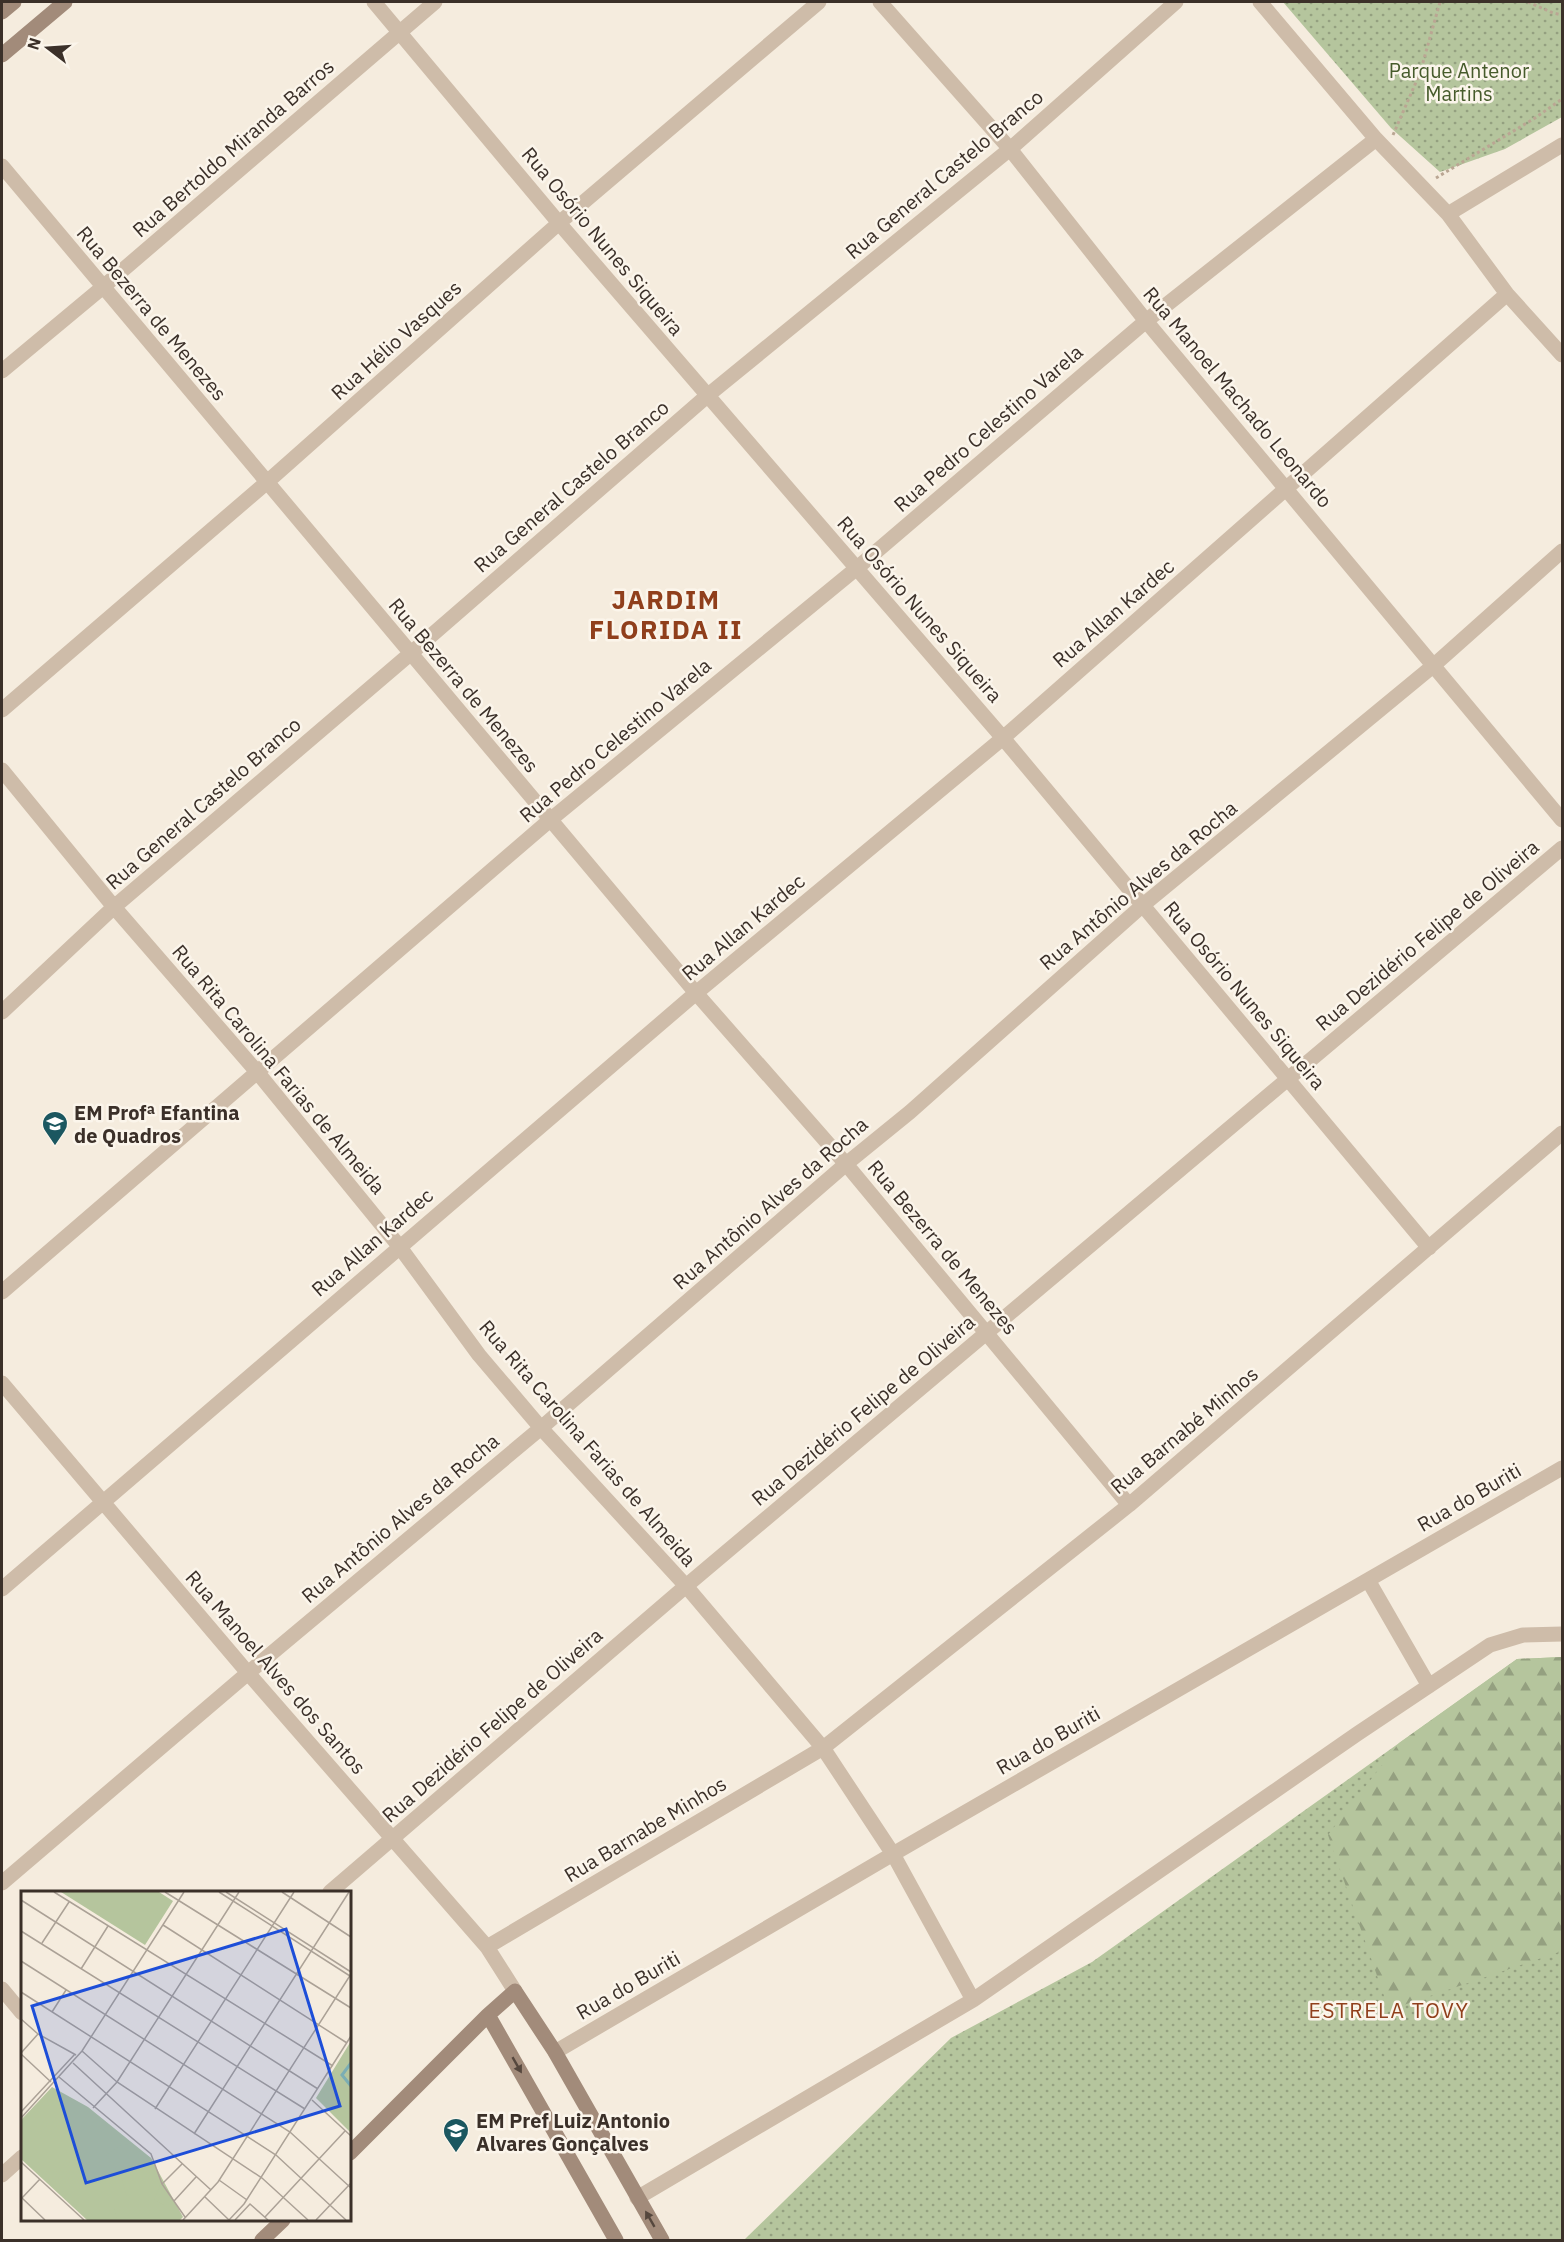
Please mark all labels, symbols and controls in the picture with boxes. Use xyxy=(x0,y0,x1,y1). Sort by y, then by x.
north arrow xyxy=(18,18,78,78)
text: N xyxy=(22,35,45,52)
street label: Rua Bertoldo Miranda Barros xyxy=(126,53,340,243)
park label: Parque Antenor Martins xyxy=(1389,57,1529,107)
street label: Rua General Castelo Branco xyxy=(839,83,1049,265)
street label: Rua Osório Nunes Siqueira xyxy=(516,141,690,341)
street label: Rua Bezerra de Menezes xyxy=(71,220,233,406)
street label: Rua Hélio Vasques xyxy=(325,274,467,406)
street label: Rua Manoel Machado Leonardo xyxy=(1137,281,1339,513)
street label: Rua Pedro Celestino Varela xyxy=(888,338,1089,518)
street label: Rua General Castelo Branco xyxy=(468,394,674,578)
street label: Rua Osório Nunes Siqueira xyxy=(831,510,1009,708)
street label: Rua Allan Kardec xyxy=(1046,553,1180,673)
district label: JARDIM FLORIDA II xyxy=(589,582,743,646)
street label: Rua Bezerra de Menezes xyxy=(383,592,545,778)
street label: Rua Pedro Celestino Varela xyxy=(513,652,717,828)
street label: Rua General Castelo Branco xyxy=(100,711,306,895)
street label: Rua Antônio Alves da Rocha xyxy=(1034,794,1243,976)
street label: Rua Dezidério Felipe de Oliveira xyxy=(1310,833,1545,1037)
street label: Rua Allan Kardec xyxy=(676,868,810,986)
street label: Rua Osório Nunes Siqueira xyxy=(1158,895,1332,1095)
street label: Rua Rita Carolina Farias de Almeida xyxy=(166,938,392,1200)
place label: EM Profª Efantina de Quadros xyxy=(74,1099,240,1149)
school or university icon: EM Profª Efantina de Quadros xyxy=(40,1109,70,1147)
street label: Rua Antônio Alves da Rocha xyxy=(667,1111,873,1295)
street label: Rua Bezerra de Menezes xyxy=(862,1154,1024,1340)
street label: Rua Allan Kardec xyxy=(305,1182,439,1302)
street label: Rua Dezidério Felipe de Oliveira xyxy=(746,1308,981,1512)
street label: Rua Rita Carolina Farias de Almeida xyxy=(473,1314,703,1572)
street label: Rua Barnabé Minhos xyxy=(1105,1360,1263,1500)
street label: Rua Antônio Alves da Rocha xyxy=(296,1427,505,1609)
street label: Rua do Buriti xyxy=(1412,1456,1526,1538)
street label: Rua Manoel Alves dos Santos xyxy=(180,1564,372,1780)
street label: Rua Dezidério Felipe de Oliveira xyxy=(376,1621,608,1828)
street label: Rua do Buriti xyxy=(991,1699,1105,1781)
street label: Rua Barnabe Minhos xyxy=(559,1770,731,1888)
inset map xyxy=(21,1891,351,2221)
street label: Rua do Buriti xyxy=(571,1944,685,2026)
district label: ESTRELA TOVY xyxy=(1309,1996,1469,2024)
one-way arrow xyxy=(512,2057,522,2074)
place label: EM Pref Luiz Antonio Alvares Gonçalves xyxy=(476,2107,670,2157)
school or university icon: EM Pref Luiz Antonio Alvares Gonçalves xyxy=(441,2116,471,2154)
one-way arrow xyxy=(645,2210,655,2227)

